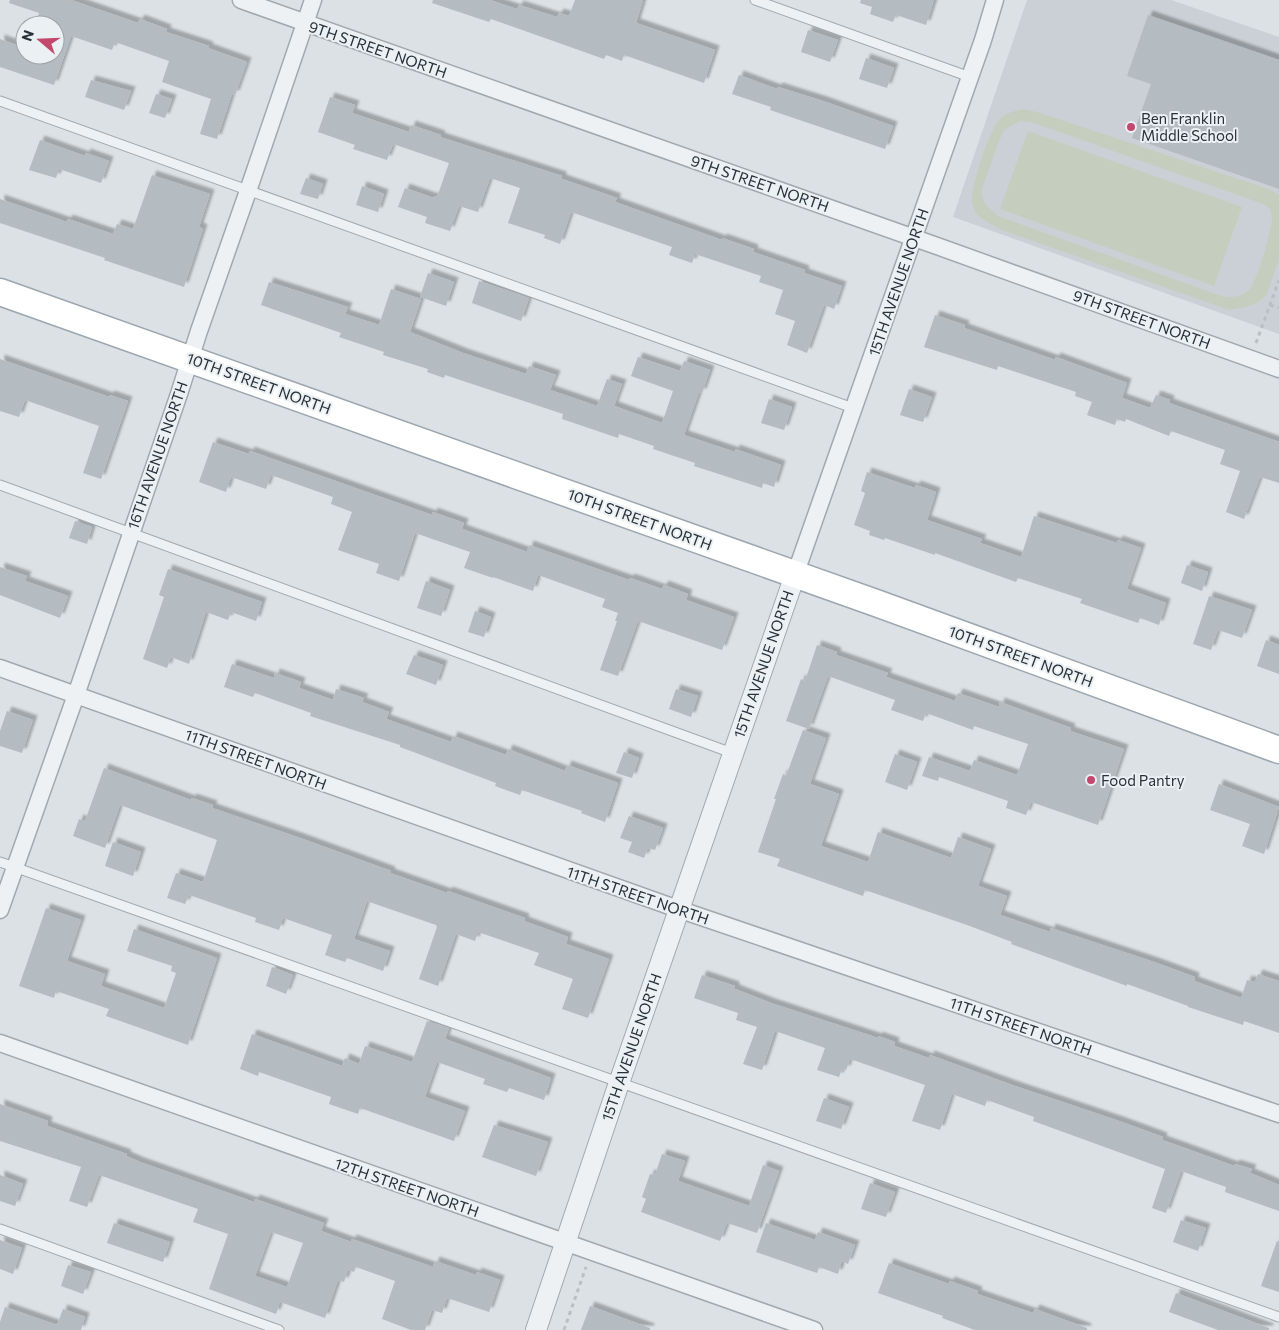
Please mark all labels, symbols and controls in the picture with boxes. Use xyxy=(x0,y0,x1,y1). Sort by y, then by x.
north arrow xyxy=(15,15,65,65)
street label: 9TH STREET NORTH xyxy=(306,17,450,81)
text: N xyxy=(17,28,37,43)
place label: Ben Franklin Middle School xyxy=(1141,109,1238,144)
marker: Ben Franklin Middle School xyxy=(1125,121,1137,133)
street label: 9TH STREET NORTH xyxy=(688,151,832,215)
street label: 15TH AVENUE NORTH xyxy=(864,206,932,358)
street label: 9TH STREET NORTH xyxy=(1071,286,1213,352)
street label: 10TH STREET NORTH xyxy=(184,349,334,417)
street label: 16TH AVENUE NORTH xyxy=(123,379,191,531)
street label: 10TH STREET NORTH xyxy=(565,485,715,553)
street label: 15TH AVENUE NORTH xyxy=(729,588,797,740)
street label: 10TH STREET NORTH xyxy=(946,622,1096,690)
street label: 11TH STREET NORTH xyxy=(183,725,329,793)
place label: Food Pantry xyxy=(1101,771,1185,789)
marker: Food Pantry xyxy=(1085,774,1097,786)
street label: 11TH STREET NORTH xyxy=(564,862,712,928)
street label: 15TH AVENUE NORTH xyxy=(597,971,665,1123)
street label: 11TH STREET NORTH xyxy=(947,993,1095,1059)
street label: 12TH STREET NORTH xyxy=(333,1154,481,1220)

